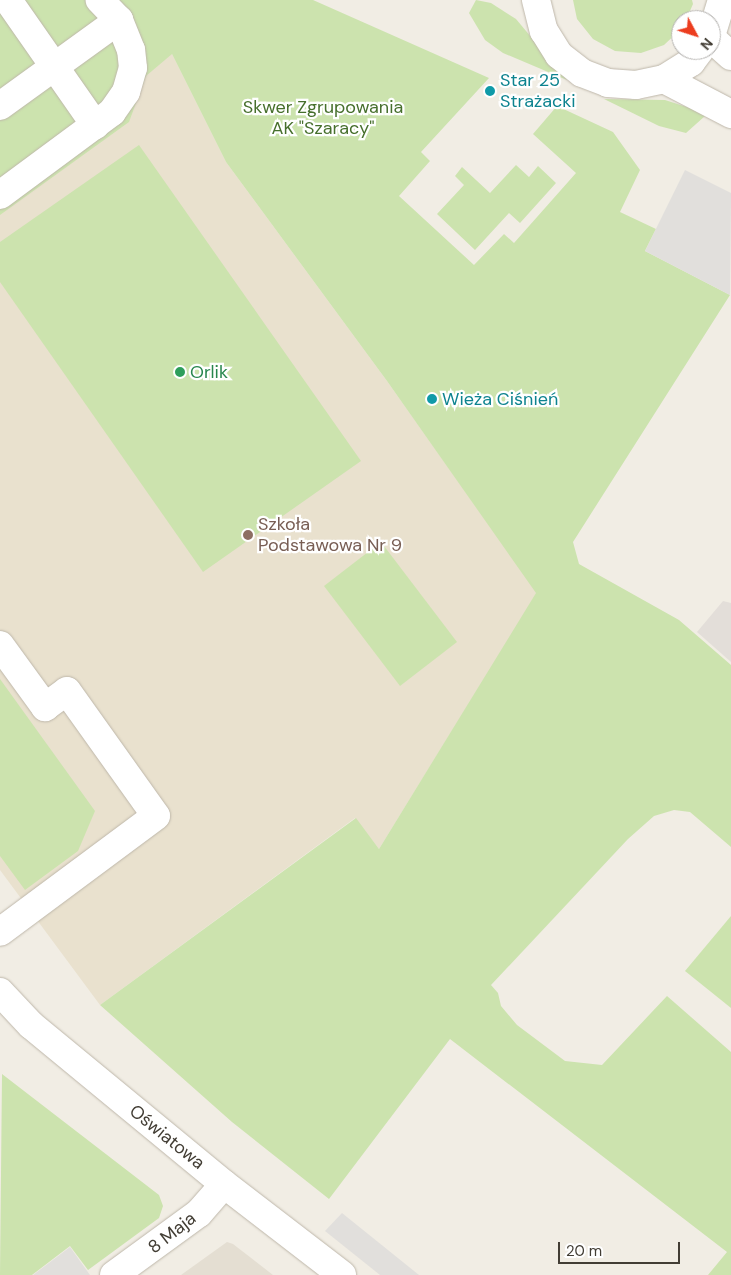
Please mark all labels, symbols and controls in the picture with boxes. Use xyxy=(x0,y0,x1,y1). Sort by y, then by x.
north arrow xyxy=(671,10,721,60)
text: N xyxy=(697,34,717,54)
place label: Star 25 Strażacki xyxy=(500,70,576,112)
marker: Star 25 Strażacki xyxy=(484,85,496,97)
park label: Skwer Zgrupowania AK "Szaracy" xyxy=(243,97,403,140)
place label: Orlik xyxy=(190,361,228,383)
marker: Orlik xyxy=(174,366,186,378)
place label: Wieża Ciśnień xyxy=(442,388,558,410)
marker: Wieża Ciśnień xyxy=(426,393,438,405)
place label: Szkoła Podstawowa Nr 9 xyxy=(258,514,402,556)
marker: Szkoła Podstawowa Nr 9 xyxy=(242,529,254,541)
street label: Oświatowa xyxy=(125,1100,209,1174)
street label: 8 Maja xyxy=(144,1208,200,1258)
scale bar xyxy=(561,1232,684,1264)
text: 20 m xyxy=(566,1241,602,1261)

